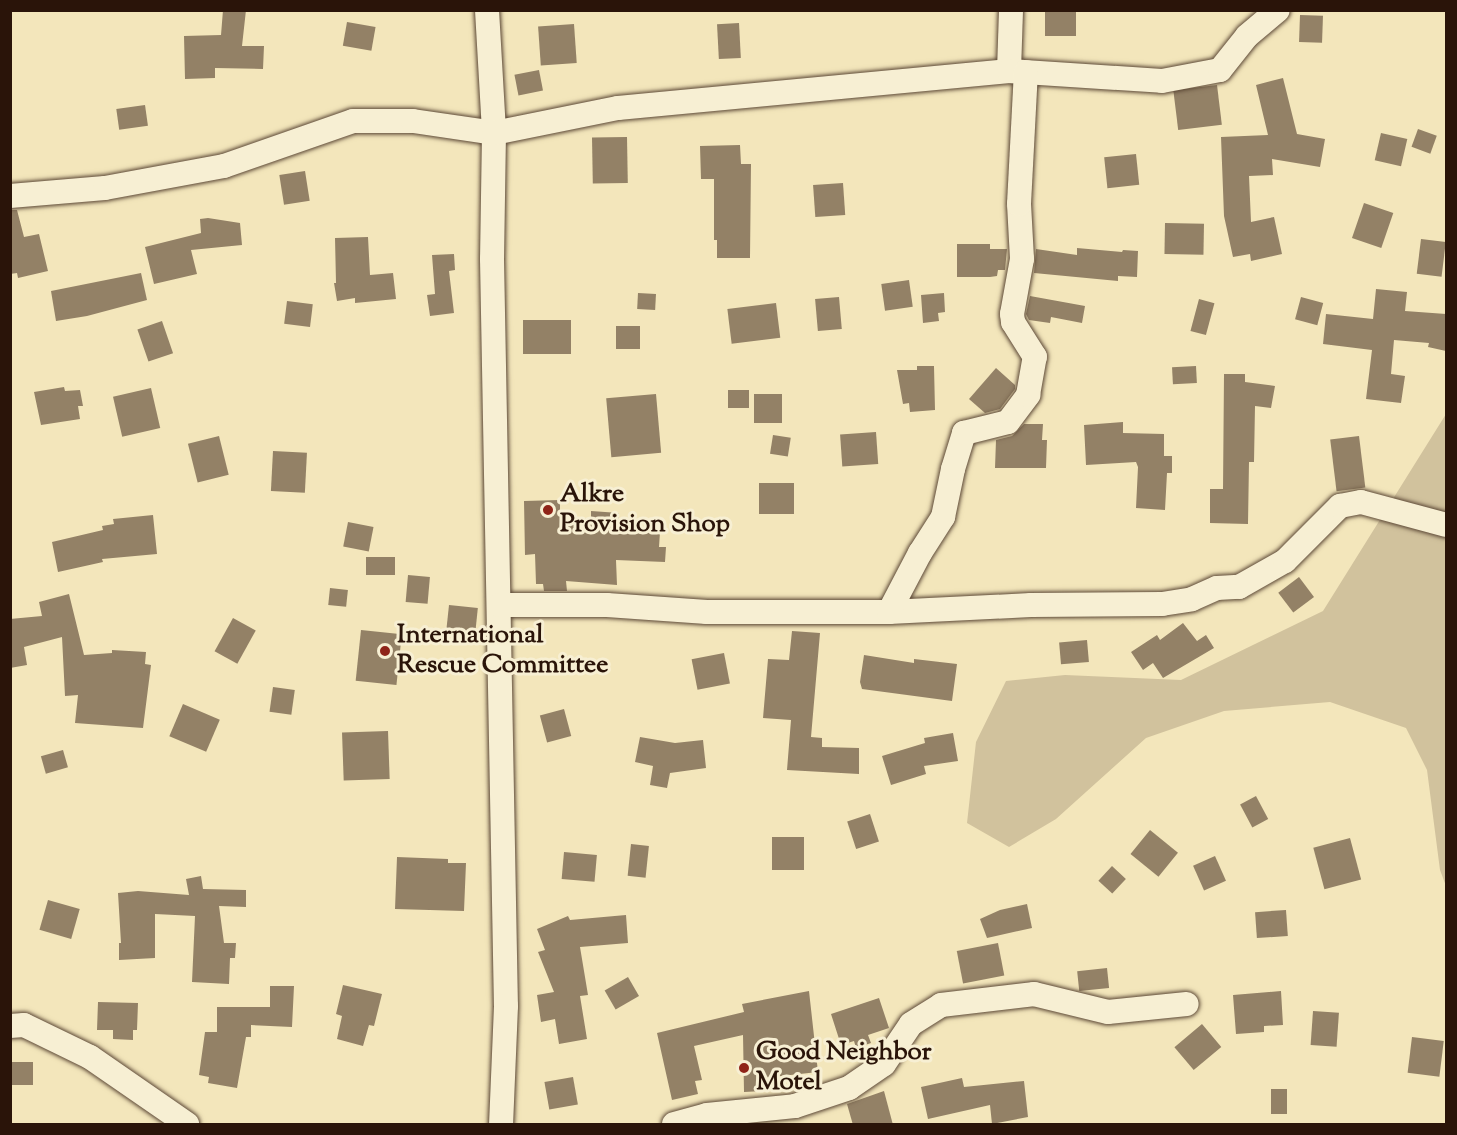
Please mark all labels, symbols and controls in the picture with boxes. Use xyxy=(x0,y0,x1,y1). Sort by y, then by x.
place label: Alkre Provision Shop xyxy=(560,479,730,540)
marker: Alkre Provision Shop xyxy=(541,503,555,517)
place label: International Rescue Committee xyxy=(397,620,608,682)
marker: International Rescue Committee xyxy=(378,644,392,658)
place label: Good Neighbor Motel xyxy=(756,1037,932,1098)
marker: Good Neighbor Motel xyxy=(737,1061,751,1075)

